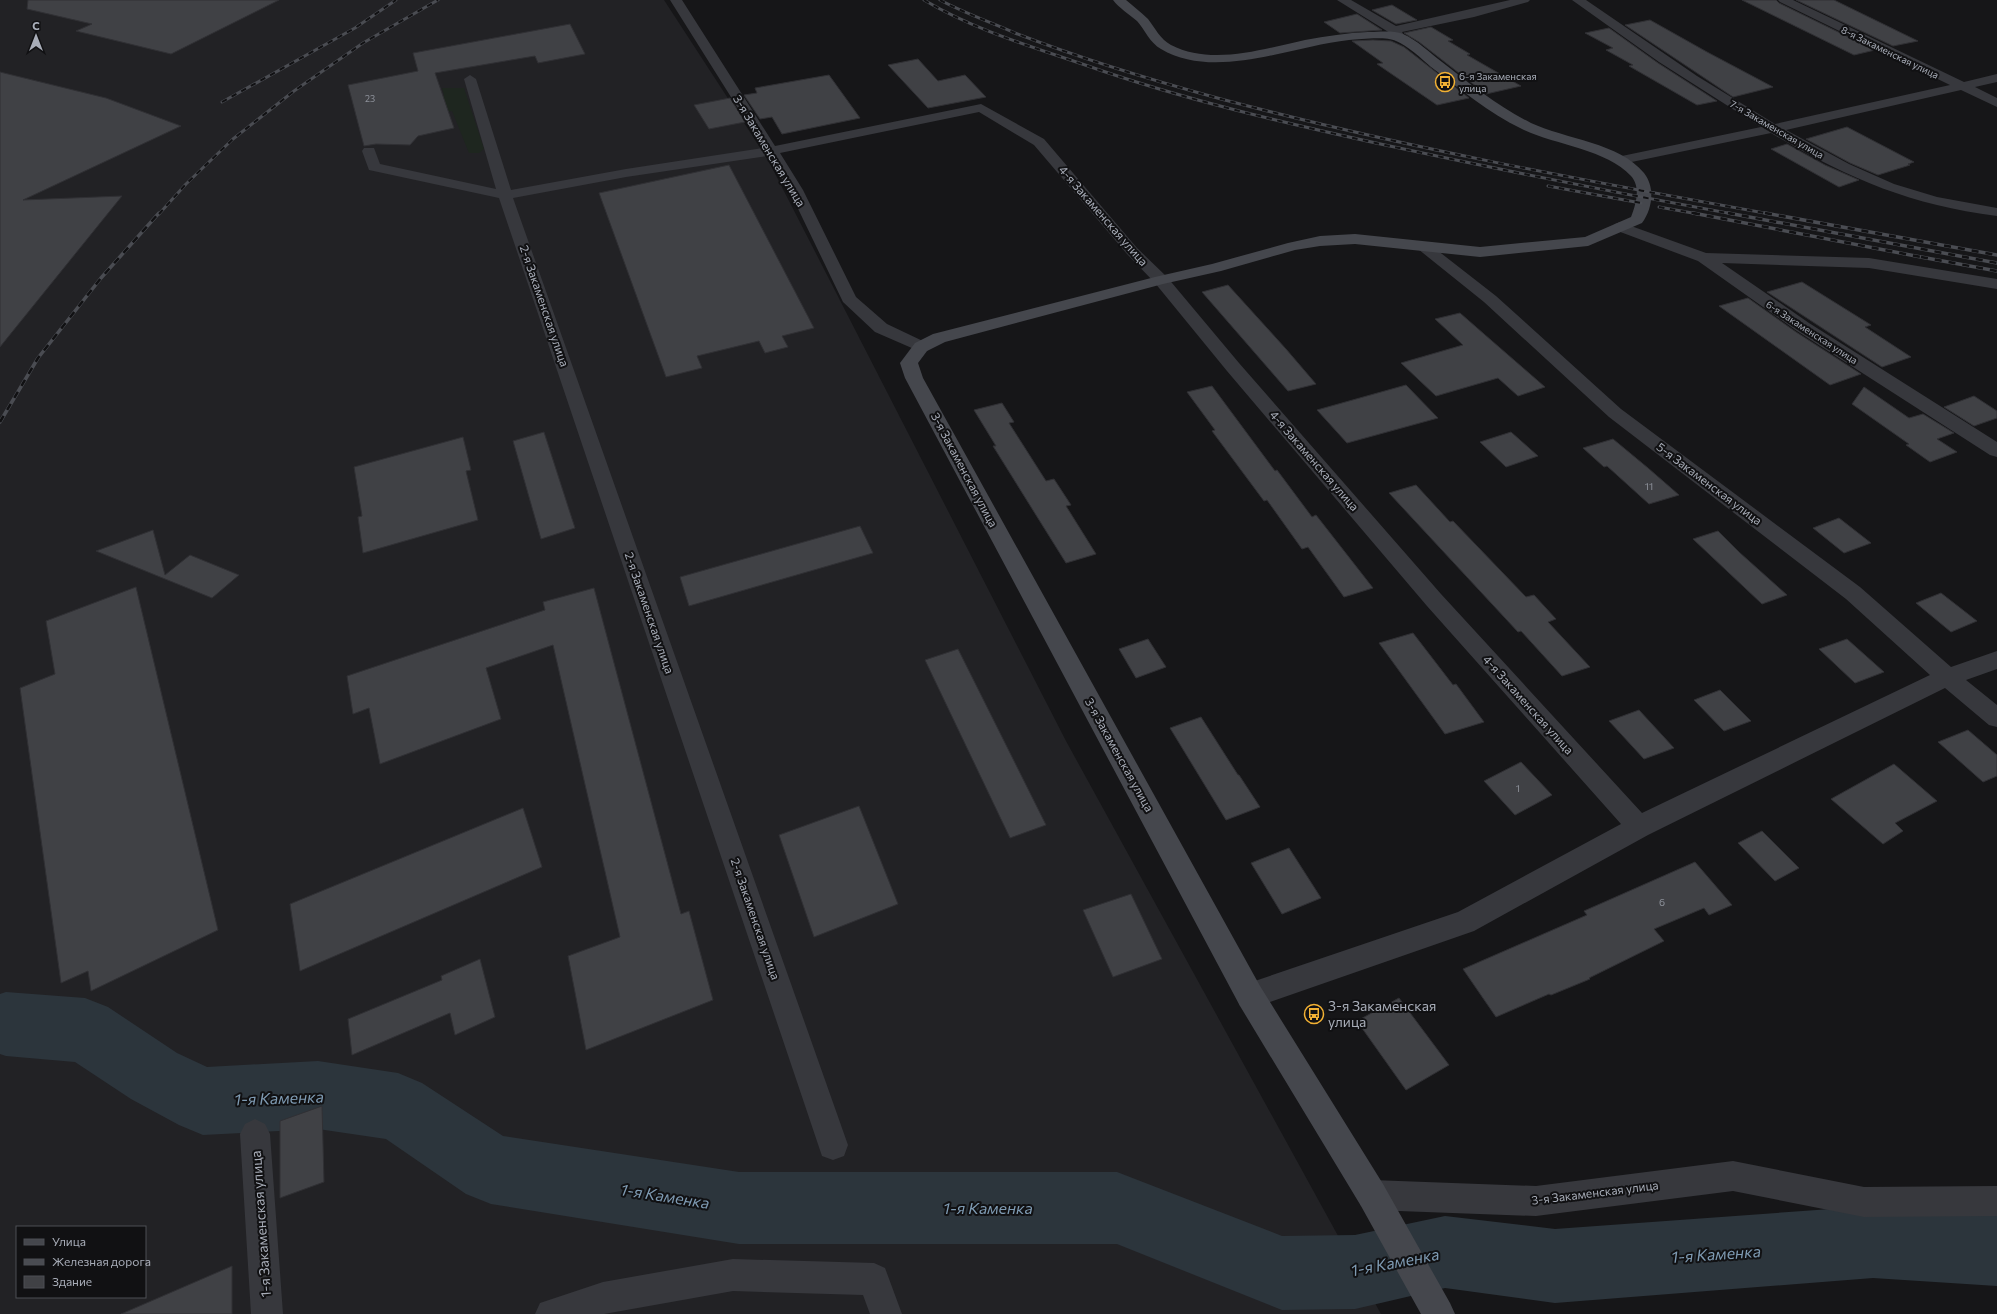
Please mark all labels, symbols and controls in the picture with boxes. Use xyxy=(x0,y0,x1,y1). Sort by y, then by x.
north arrow xyxy=(16,16,56,56)
text: С xyxy=(32,19,40,32)
street label: 8-я Закаменская улица xyxy=(1839,23,1941,81)
place label: 6-я Закаменская улица xyxy=(1459,70,1537,94)
bus stop icon: 6-я Закаменская улица xyxy=(1434,71,1456,93)
street label: 3-я Закаменская улица xyxy=(731,92,809,209)
house number: 23 xyxy=(365,93,375,104)
street label: 7-я Закаменская улица xyxy=(1728,97,1826,161)
street label: 4-я Закаменская улица xyxy=(1056,162,1151,268)
street label: 2-я Закаменская улица xyxy=(518,243,572,368)
street label: 6-я Закаменская улица xyxy=(1764,298,1860,366)
street label: 4-я Закаменская улица xyxy=(1267,407,1362,513)
street label: 3-я Закаменская улица xyxy=(929,410,1001,529)
street label: 5-я Закаменская улица xyxy=(1654,439,1765,527)
house number: 11 xyxy=(1645,480,1653,492)
street label: 2-я Закаменская улица xyxy=(623,550,677,675)
street label: 4-я Закаменская улица xyxy=(1481,652,1577,757)
street label: 3-я Закаменская улица xyxy=(1083,695,1157,814)
house number: 1 xyxy=(1516,782,1520,794)
street label: 2-я Закаменская улица xyxy=(729,856,783,981)
house number: 6 xyxy=(1659,896,1665,908)
place label: 3-я Закаменская улица xyxy=(1328,997,1436,1030)
bus stop icon: 3-я Закаменская улица xyxy=(1303,1003,1325,1025)
water label: 1-я Каменка xyxy=(234,1086,324,1109)
street label: 1-я Закаменская улица xyxy=(247,1150,274,1298)
street label: 3-я Закаменская улица xyxy=(1531,1177,1659,1207)
water label: 1-я Каменка xyxy=(619,1179,711,1212)
water label: 1-я Каменка xyxy=(943,1198,1033,1217)
legend xyxy=(16,1226,146,1298)
text: Улица xyxy=(52,1234,86,1248)
water label: 1-я Каменка xyxy=(1670,1241,1761,1266)
water label: 1-я Каменка xyxy=(1349,1244,1441,1279)
text: Железная дорога xyxy=(52,1254,151,1268)
text: Здание xyxy=(52,1274,92,1288)

